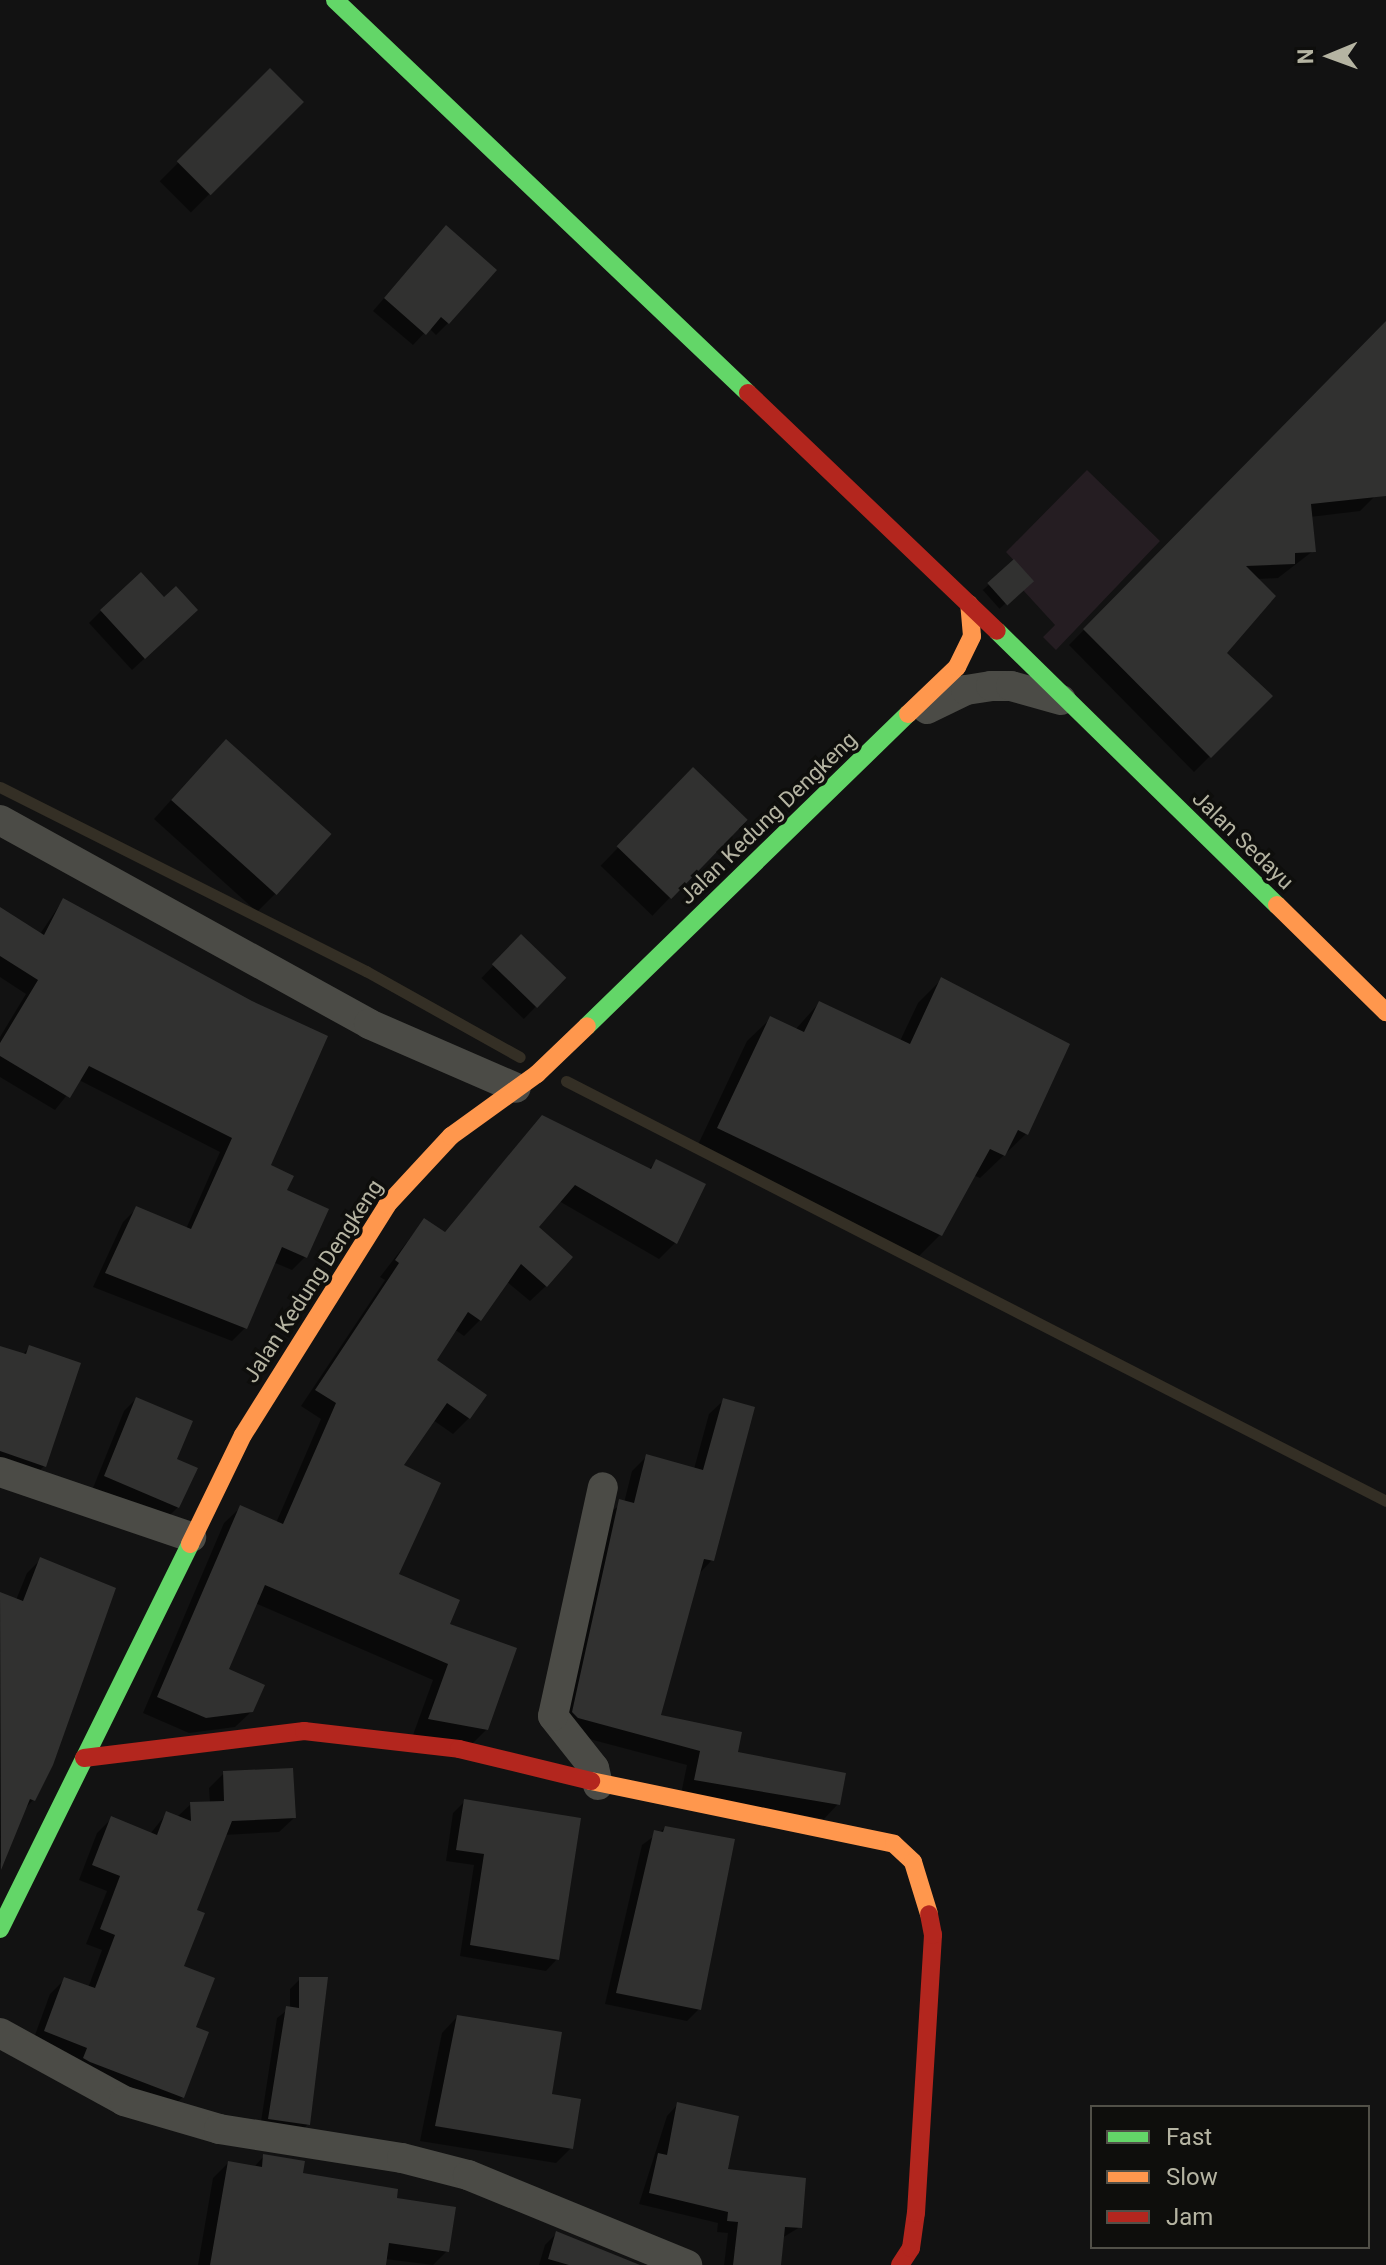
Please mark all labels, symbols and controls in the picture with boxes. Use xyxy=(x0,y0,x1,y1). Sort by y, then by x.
north arrow xyxy=(1290,16,1370,96)
text: N xyxy=(1293,48,1318,64)
street label: Jalan Kedung Dengkeng xyxy=(674,726,862,910)
street label: Jalan Sedayu xyxy=(1187,785,1299,895)
street label: Jalan Kedung Dengkeng xyxy=(238,1175,388,1387)
legend xyxy=(1090,2105,1370,2249)
text: Fast xyxy=(1166,2123,1212,2151)
text: Slow xyxy=(1166,2163,1218,2191)
text: Jam xyxy=(1166,2203,1213,2231)

